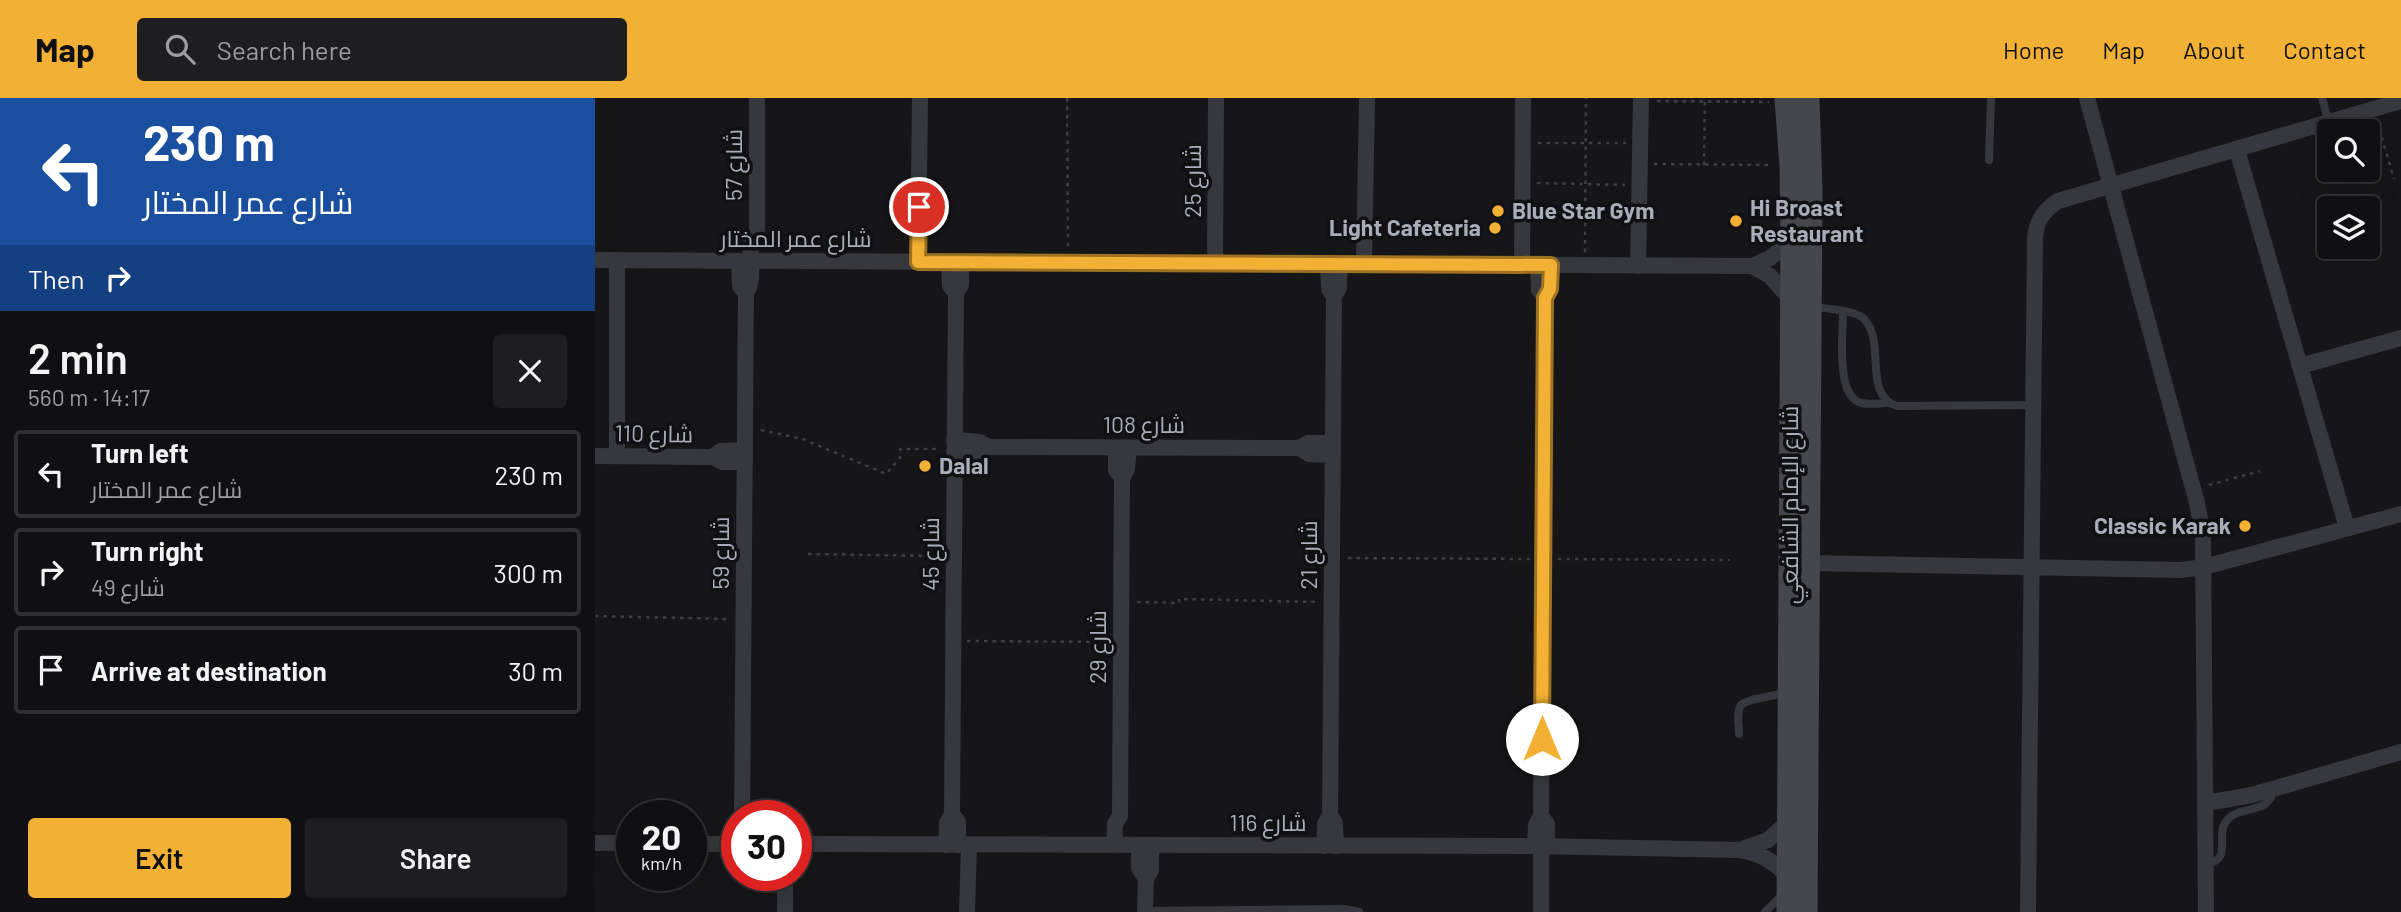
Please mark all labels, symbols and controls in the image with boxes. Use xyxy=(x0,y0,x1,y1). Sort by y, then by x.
search box xyxy=(137,18,627,81)
text: Map xyxy=(35,29,95,69)
icon: search xyxy=(161,30,199,68)
text: Search here xyxy=(217,34,352,65)
text: Home xyxy=(2003,35,2064,64)
text: Map xyxy=(2102,35,2145,64)
text: About xyxy=(2183,35,2245,64)
text: Contact xyxy=(2283,35,2366,64)
text: 230 m xyxy=(143,112,275,171)
map controls xyxy=(2317,119,2380,259)
button: search xyxy=(2317,119,2380,182)
icon: left xyxy=(28,126,119,217)
street label: شارع 57 xyxy=(719,129,750,201)
street label: شارع 25 xyxy=(1178,144,1209,218)
pin xyxy=(889,177,949,237)
text: شارع عمر المختار xyxy=(143,182,354,220)
icon: arrive xyxy=(900,188,938,226)
place label: Hi Broast Restaurant xyxy=(1750,193,1863,247)
place label: Blue Star Gym xyxy=(1512,196,1654,224)
button: layers xyxy=(2317,196,2380,259)
marker: Blue Star Gym xyxy=(1490,203,1506,219)
place label: Light Cafeteria xyxy=(1329,213,1481,241)
marker: Hi Broast Restaurant xyxy=(1728,213,1744,229)
marker: Light Cafeteria xyxy=(1487,220,1503,236)
street label: شارع عمر المختار xyxy=(718,224,872,255)
icon: right xyxy=(99,259,137,297)
text: Then xyxy=(28,263,85,294)
text: 2 min xyxy=(28,332,128,382)
button: close xyxy=(493,334,567,408)
text: 560 m · 14:17 xyxy=(28,383,150,411)
street label: شارع الإمام الشافعي xyxy=(1775,406,1808,604)
street label: شارع 108 xyxy=(1103,410,1185,441)
street label: شارع 110 xyxy=(615,418,693,451)
text: Turn left xyxy=(91,437,189,468)
place label: Dalal xyxy=(939,451,989,479)
icon: left xyxy=(32,455,70,493)
marker: Dalal xyxy=(917,458,933,474)
text: 230 m xyxy=(494,459,563,490)
text: شارع عمر المختار xyxy=(91,475,242,503)
place label: Classic Karak xyxy=(2094,511,2231,539)
street label: شارع 59 xyxy=(706,517,737,589)
street label: شارع 45 xyxy=(916,517,947,591)
marker: Classic Karak xyxy=(2237,518,2253,534)
street label: شارع 21 xyxy=(1294,520,1325,590)
text: Turn right xyxy=(91,535,204,566)
icon: right xyxy=(32,553,70,591)
text: 300 m xyxy=(494,557,563,588)
text: شارع 49 xyxy=(91,573,165,601)
street label: شارع 29 xyxy=(1083,610,1114,684)
icon: arrive xyxy=(32,651,70,689)
text: Arrive at destination xyxy=(91,655,327,686)
text: 30 m xyxy=(508,655,563,686)
position arrow xyxy=(1505,702,1579,776)
speed limit sign: 30 xyxy=(721,800,812,891)
street label: شارع 116 xyxy=(1229,808,1307,839)
text: 20 xyxy=(642,815,681,857)
button: Exit xyxy=(28,818,291,898)
button: Share xyxy=(305,818,567,898)
text: km/h xyxy=(641,852,682,874)

